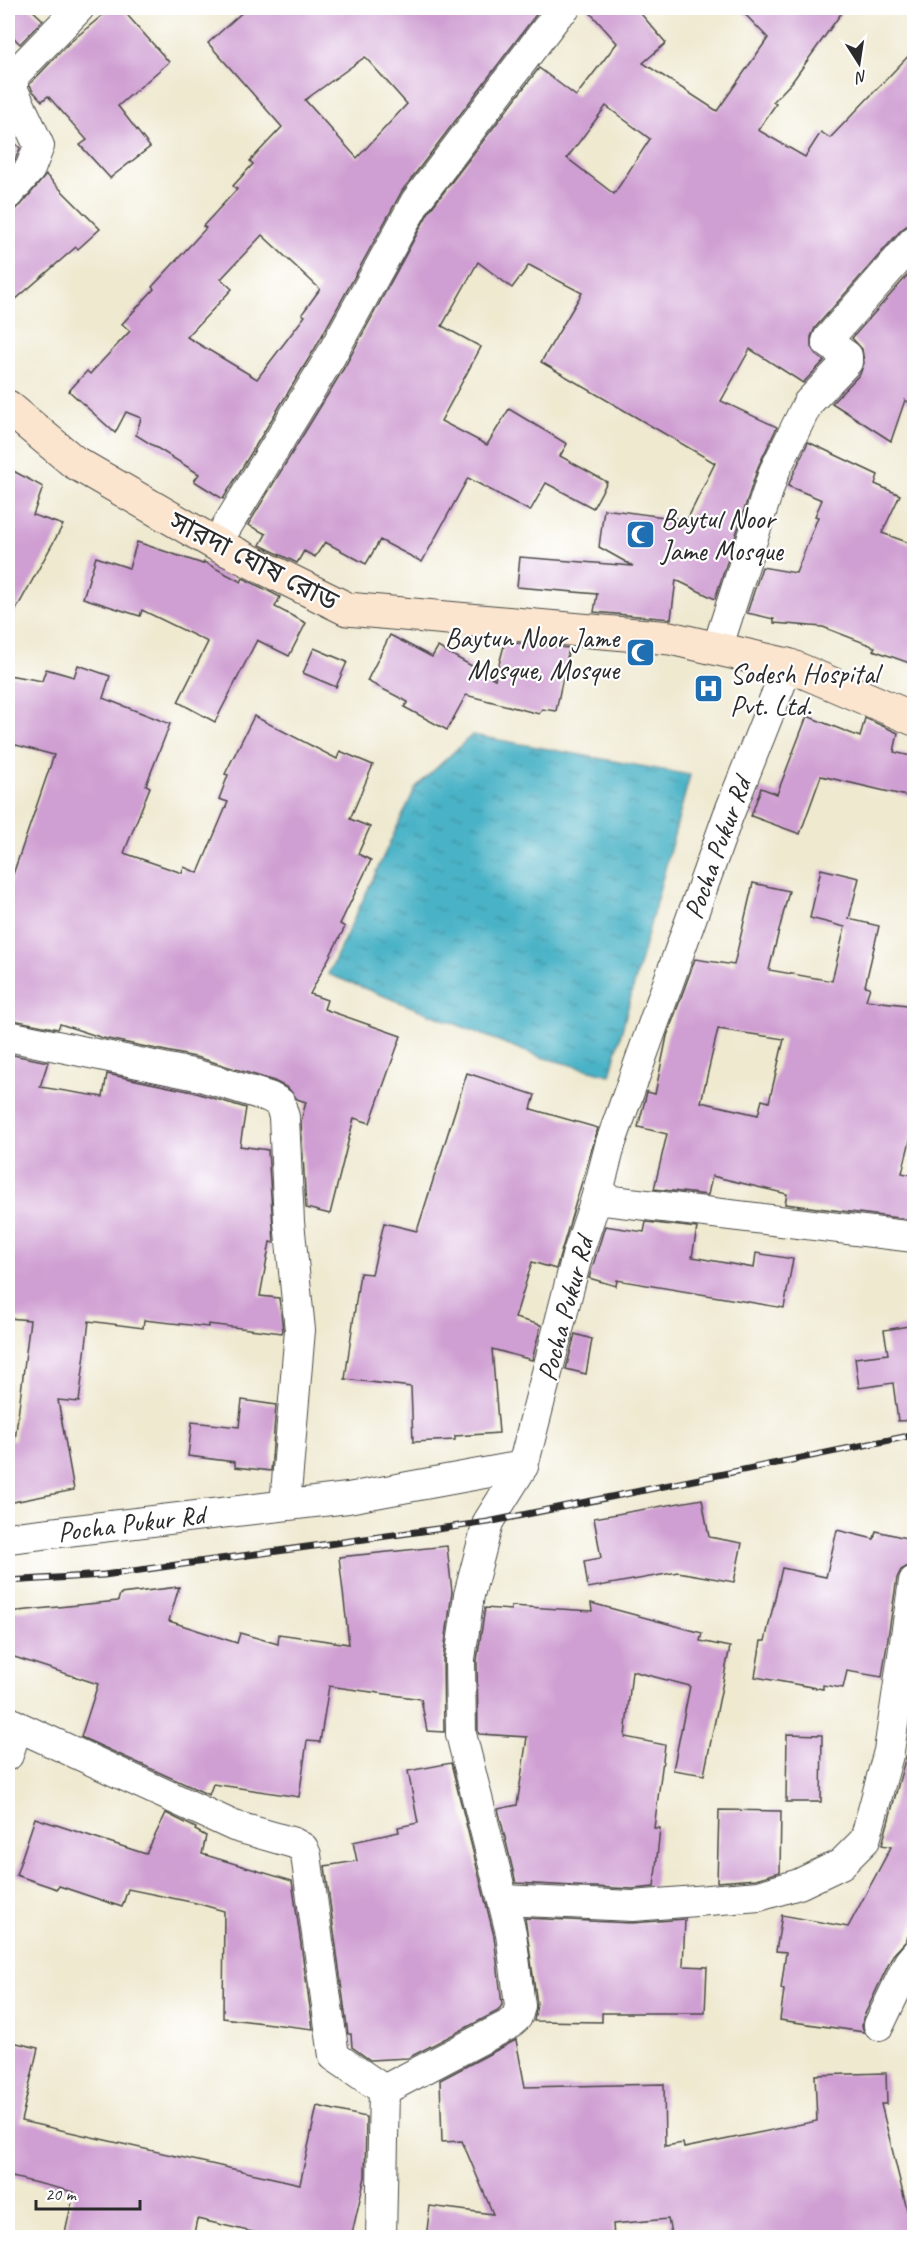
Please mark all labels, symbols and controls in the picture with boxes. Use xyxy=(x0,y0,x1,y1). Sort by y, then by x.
north arrow xyxy=(829,33,889,93)
text: N xyxy=(852,66,869,88)
place label: Baytul Noor Jame Mosque xyxy=(659,501,785,568)
street label: সারদা ঘোষ রোড xyxy=(163,503,345,619)
mosque icon: Baytul Noor Jame Mosque xyxy=(624,518,656,550)
place label: Baytun Noor Jame Mosque, Mosque xyxy=(445,620,621,687)
mosque icon: Baytun Noor Jame Mosque, Mosque xyxy=(624,637,656,669)
place label: Sodesh Hospital Pvt. Ltd. xyxy=(730,656,884,723)
hospital icon: Sodesh Hospital Pvt. Ltd. xyxy=(693,673,725,705)
street label: Pocha Pukur Rd xyxy=(675,769,760,923)
street label: Pocha Pukur Rd xyxy=(529,1229,602,1385)
street label: Pocha Pukur Rd xyxy=(56,1496,210,1549)
scale bar xyxy=(36,2173,140,2211)
text: 20 m xyxy=(45,2183,78,2205)

